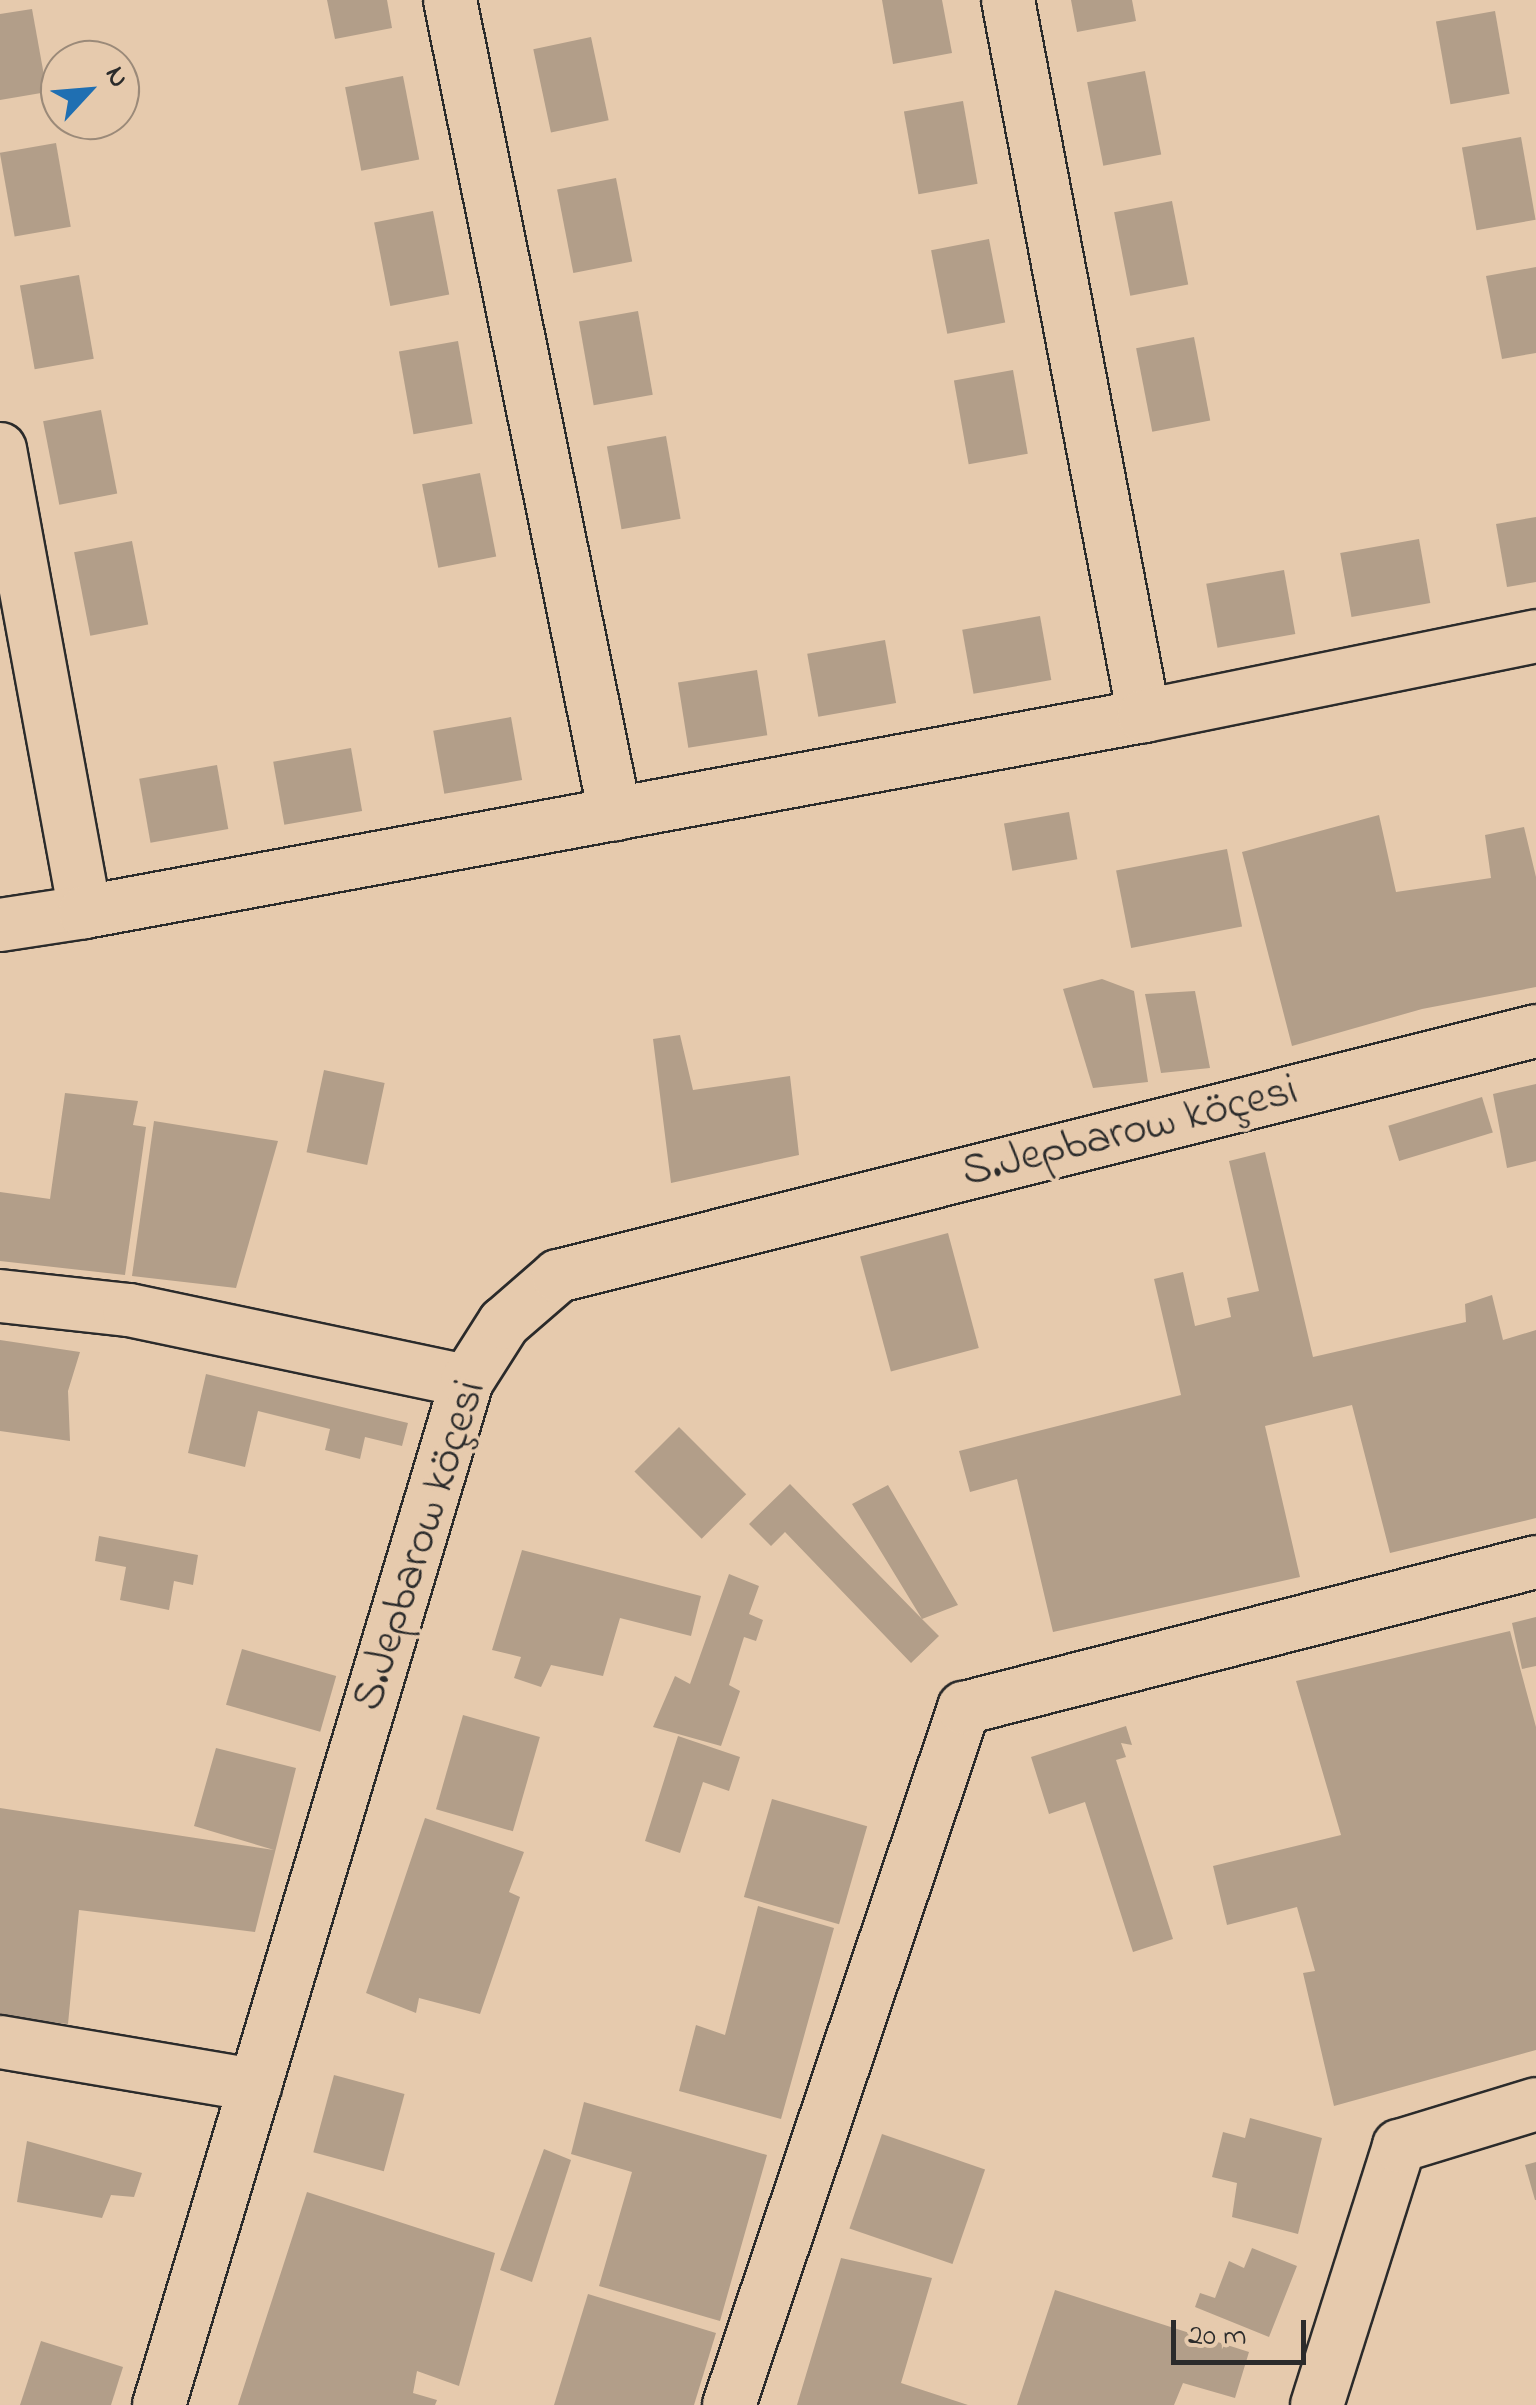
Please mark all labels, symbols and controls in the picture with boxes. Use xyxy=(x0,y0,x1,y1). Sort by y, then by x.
north arrow xyxy=(40,40,140,140)
text: N xyxy=(93,60,138,95)
street label: S.Jepbarow köçesi xyxy=(957,1065,1303,1201)
street label: S.Jepbarow köçesi xyxy=(342,1374,500,1718)
scale bar xyxy=(1176,2300,1311,2362)
text: 20 m xyxy=(1188,2315,1247,2359)

